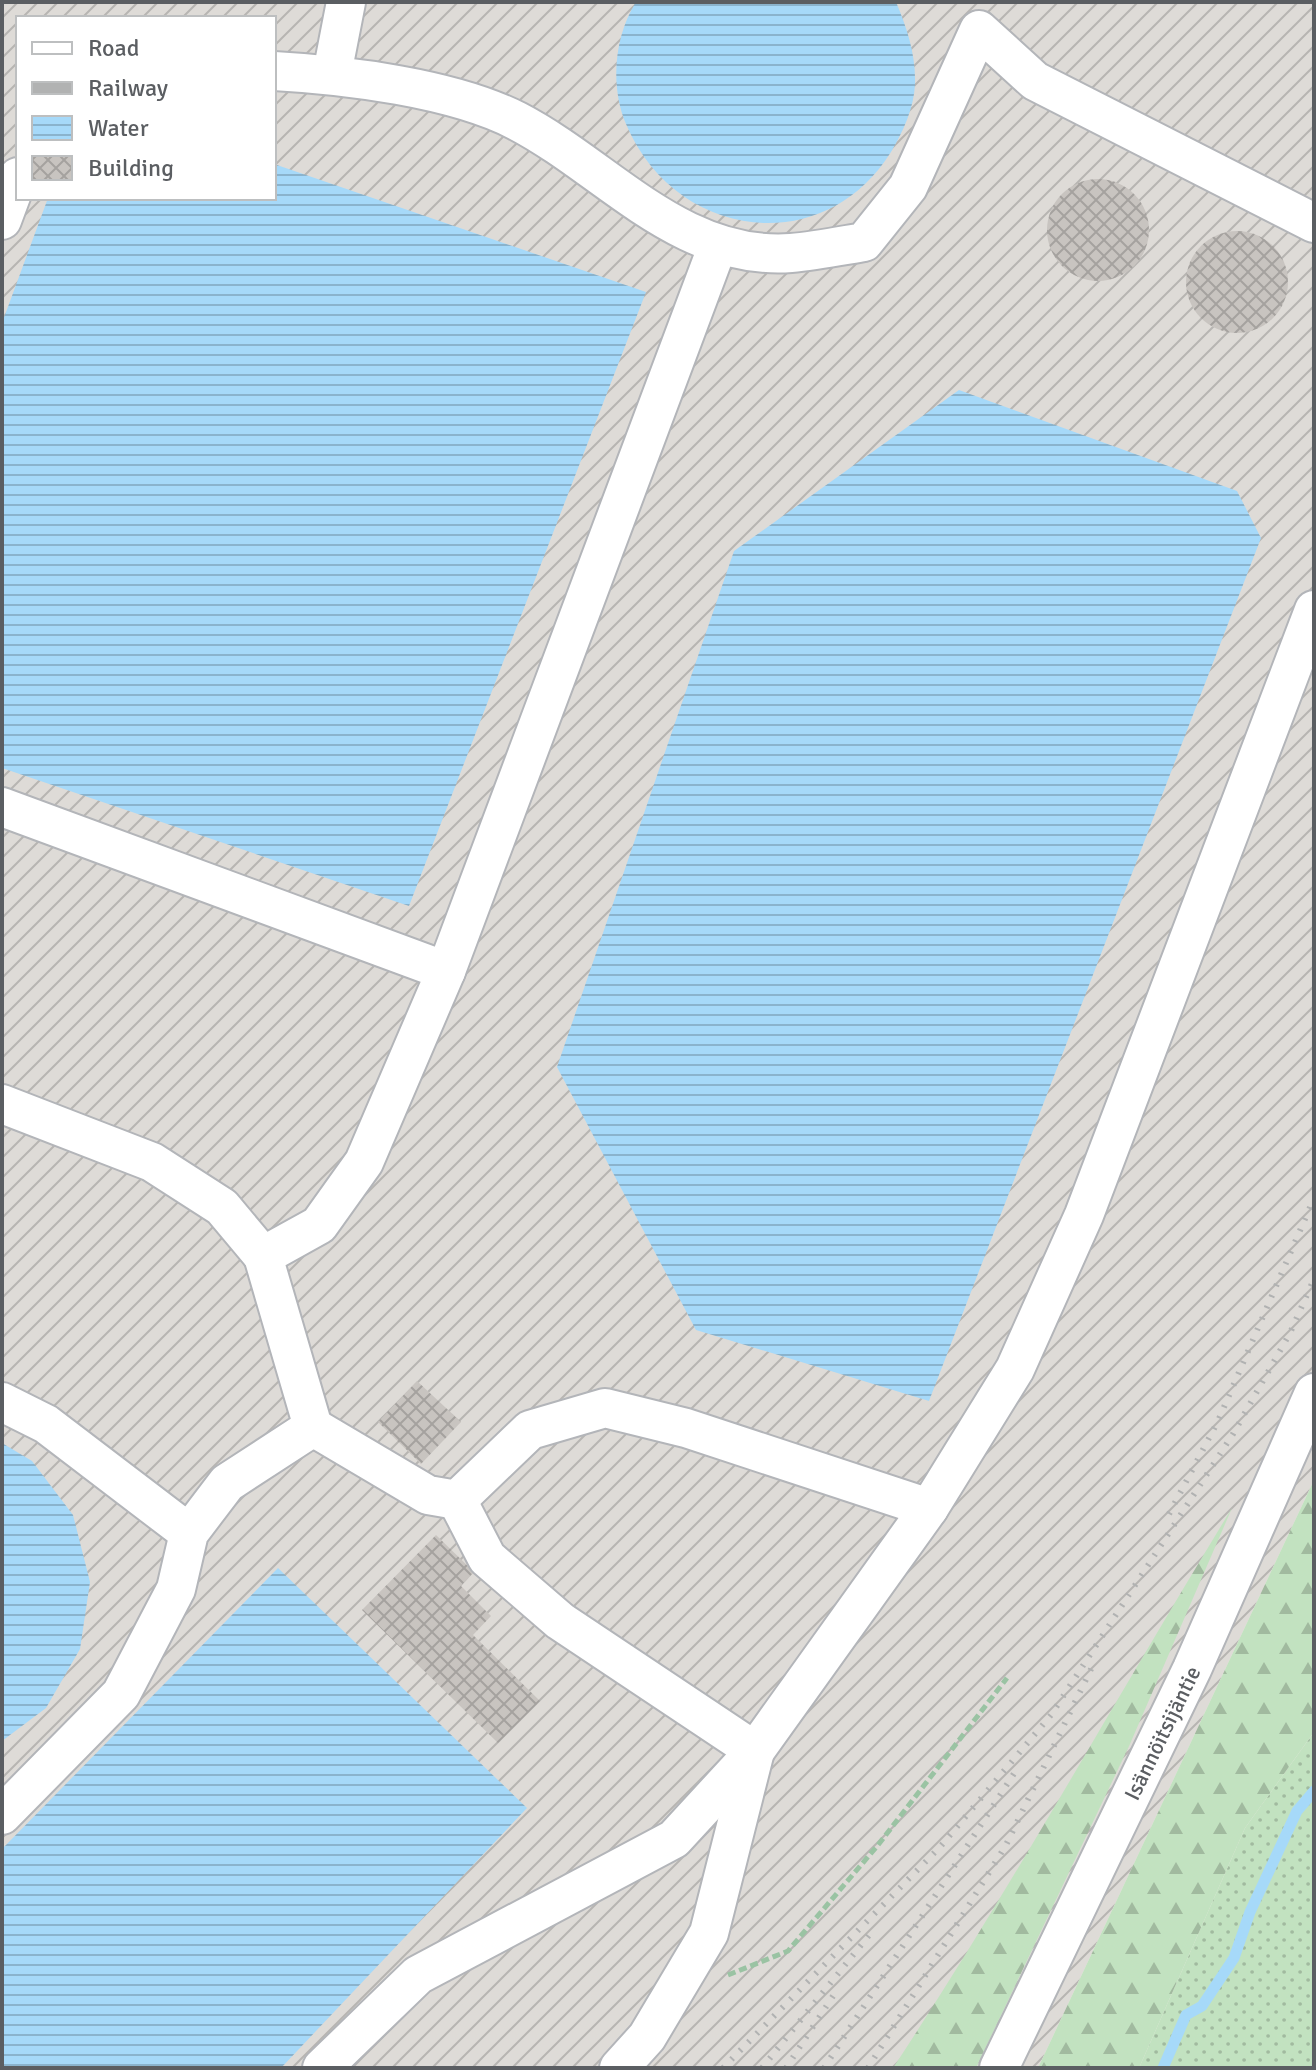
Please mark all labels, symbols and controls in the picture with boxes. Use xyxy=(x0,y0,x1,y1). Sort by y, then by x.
legend xyxy=(16,16,276,200)
text: Road xyxy=(88,33,139,63)
text: Railway xyxy=(88,73,168,103)
text: Water xyxy=(88,113,149,143)
text: Building xyxy=(88,153,174,183)
street label: Isännöitsijäntie xyxy=(1118,1662,1207,1805)

